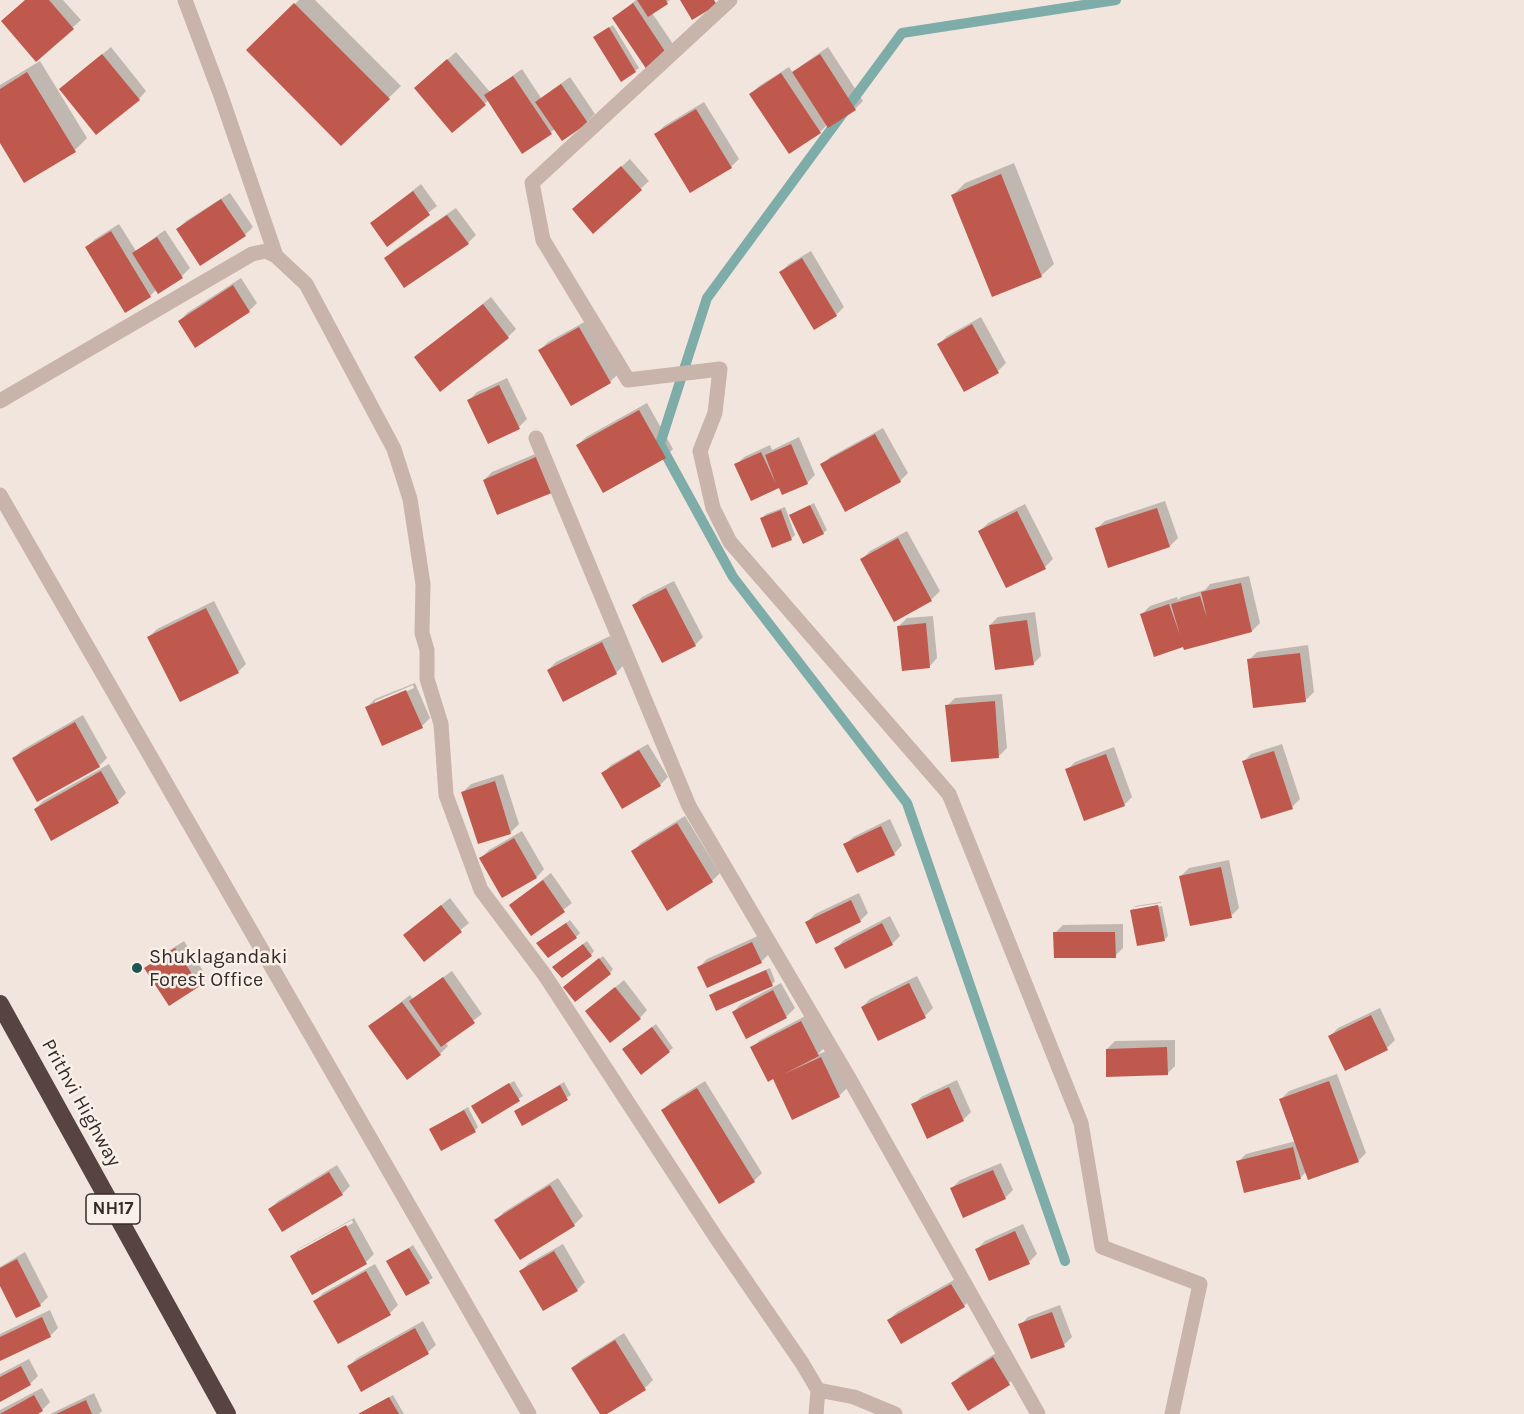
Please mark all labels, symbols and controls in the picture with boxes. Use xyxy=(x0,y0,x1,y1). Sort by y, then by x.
place label: Shuklagandaki Forest Office xyxy=(149,945,288,992)
marker: Shuklagandaki Forest Office xyxy=(130,961,144,975)
street label: Prithvi Highway xyxy=(36,1035,126,1171)
road number: NH17 xyxy=(86,1194,140,1224)

